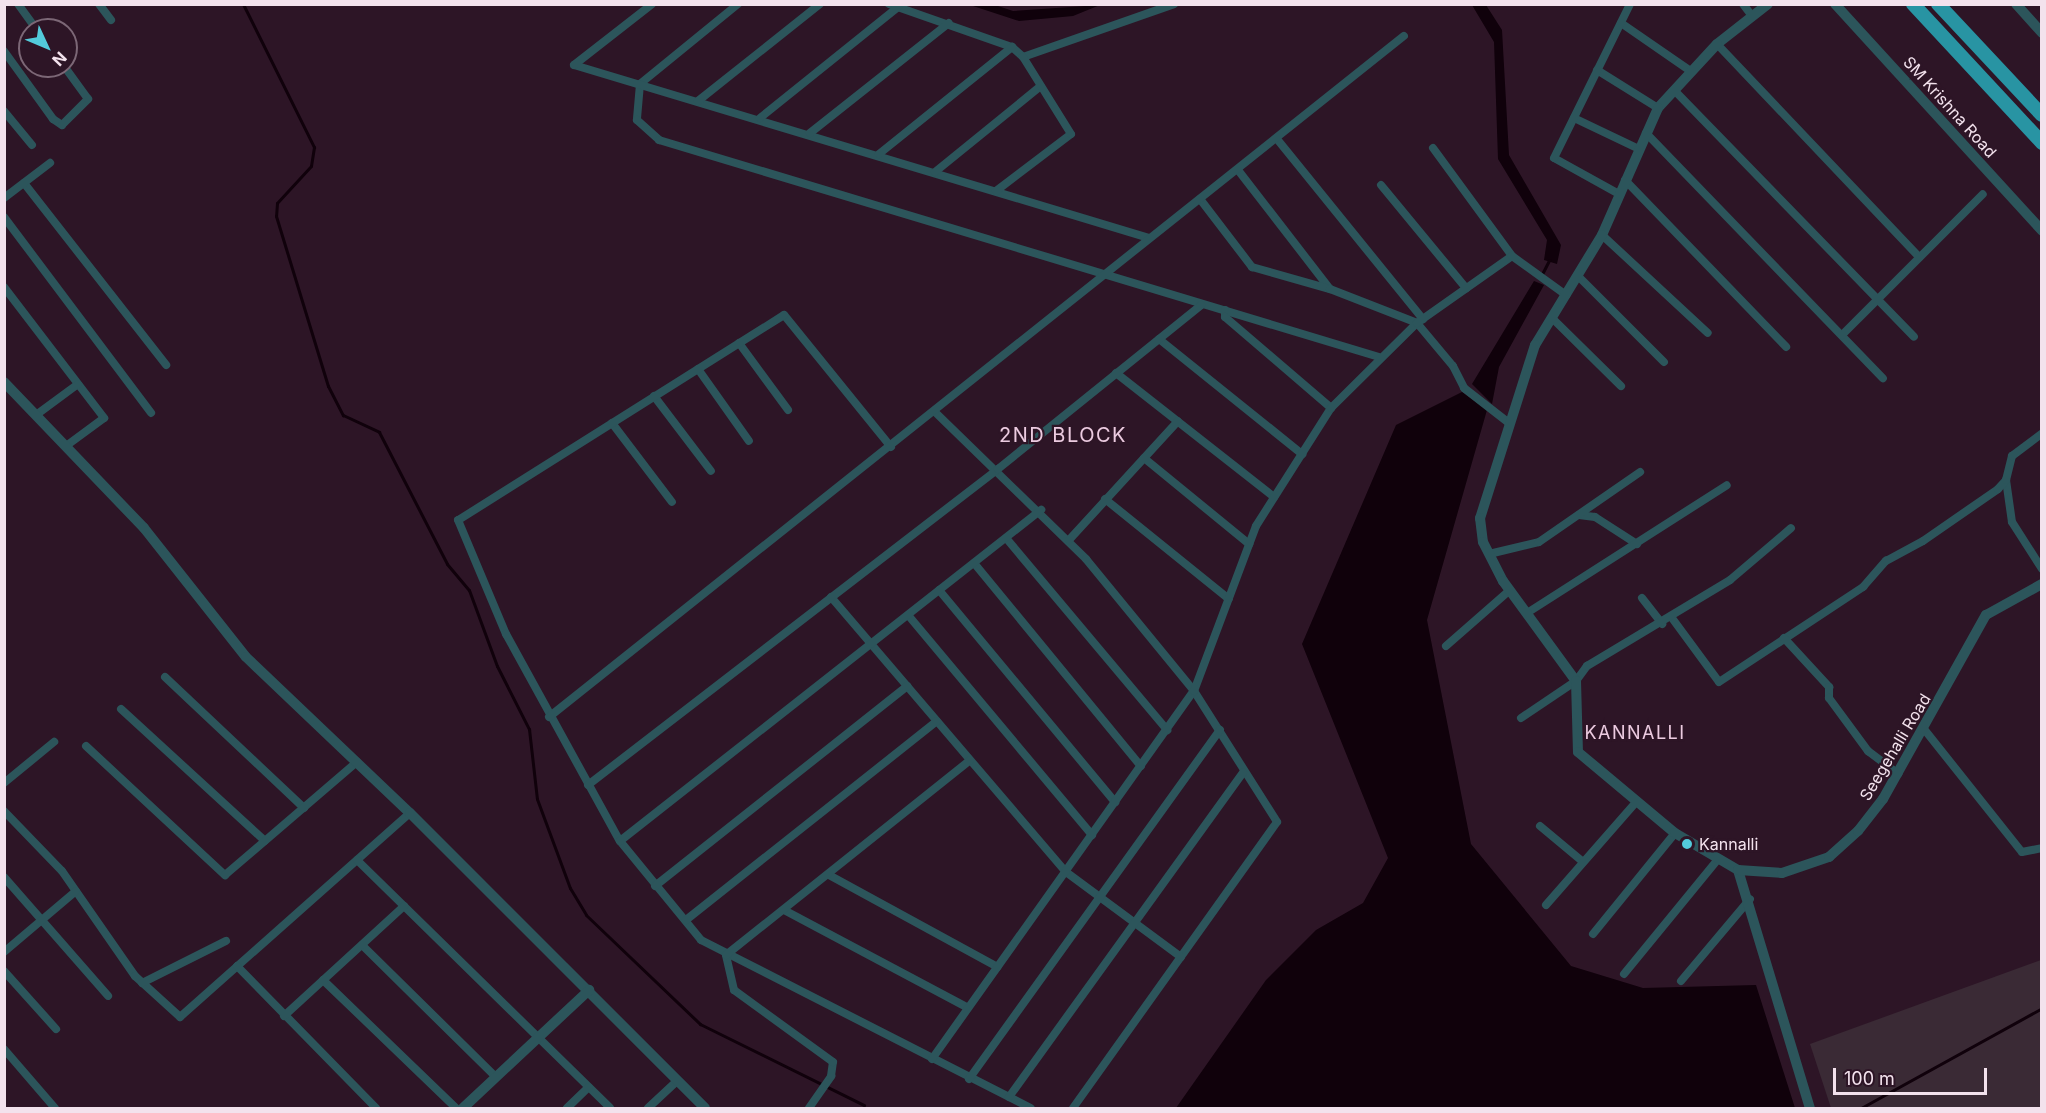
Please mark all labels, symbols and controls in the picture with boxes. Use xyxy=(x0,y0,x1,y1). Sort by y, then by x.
north arrow xyxy=(18,18,78,78)
text: N xyxy=(48,48,71,70)
street label: SM Krishna Road xyxy=(1900,52,2000,162)
district label: 2ND BLOCK xyxy=(999,423,1127,447)
street label: Seegehalli Road xyxy=(1856,690,1934,804)
district label: KANNALLI xyxy=(1584,722,1686,744)
place label: Kannalli xyxy=(1699,834,1758,854)
marker: Kannalli xyxy=(1680,837,1694,851)
scale bar xyxy=(1836,1056,1990,1094)
text: 100 m xyxy=(1844,1068,1895,1089)

